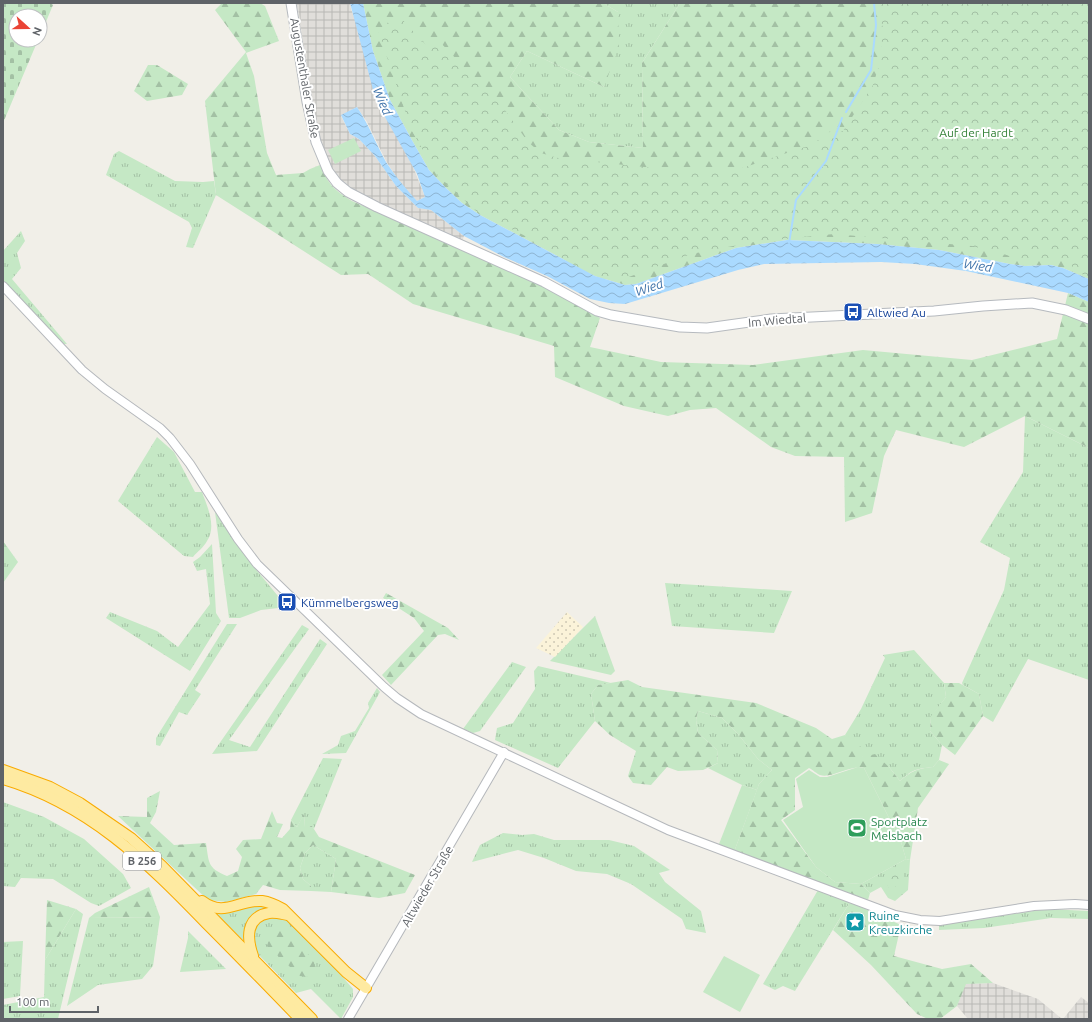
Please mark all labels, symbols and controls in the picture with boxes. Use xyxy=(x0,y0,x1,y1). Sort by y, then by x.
north arrow xyxy=(8,8,48,48)
street label: Augustenthaler Straße xyxy=(288,17,322,139)
text: N xyxy=(30,26,44,38)
water label: Wied xyxy=(371,85,395,118)
park label: Auf der Hardt xyxy=(939,126,1013,139)
water label: Wied xyxy=(963,256,994,274)
water label: Wied xyxy=(633,276,665,298)
bus stop icon: Altwied Au xyxy=(842,301,864,323)
place label: Altwied Au xyxy=(867,306,926,319)
street label: Im Wiedtal xyxy=(747,311,807,329)
bus stop icon: Kümmelbergsweg xyxy=(276,591,298,613)
place label: Kümmelbergsweg xyxy=(301,596,399,609)
place label: Sportplatz Melsbach xyxy=(871,815,928,842)
sports icon: Sportplatz Melsbach xyxy=(846,817,868,839)
street label: Altwieder Straße xyxy=(399,843,455,929)
road number: B 256 xyxy=(123,852,161,870)
place label: Ruine Kreuzkirche xyxy=(869,909,932,936)
place icon: Ruine Kreuzkirche xyxy=(844,911,866,933)
scale bar xyxy=(10,988,98,1014)
text: 100 m xyxy=(16,995,49,1008)

